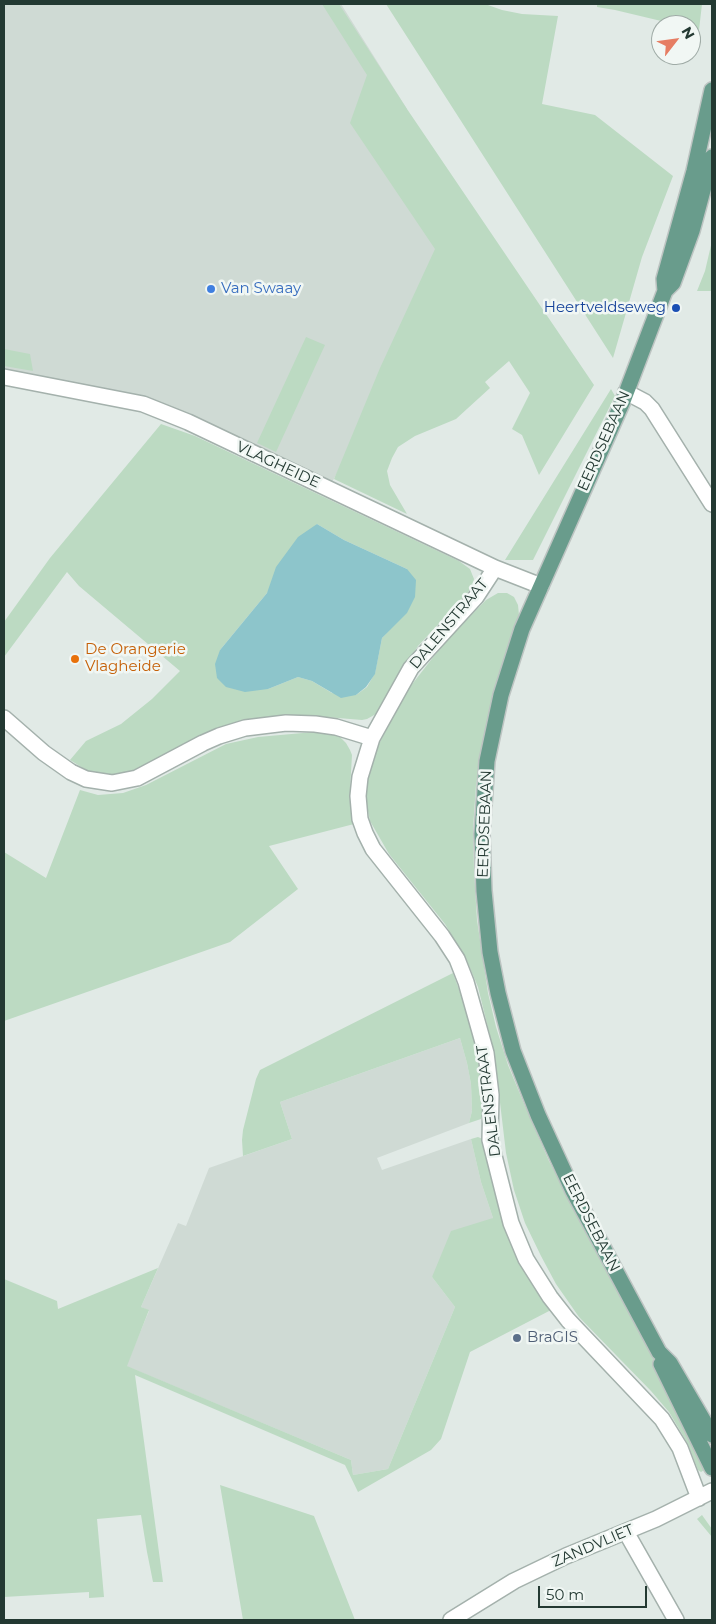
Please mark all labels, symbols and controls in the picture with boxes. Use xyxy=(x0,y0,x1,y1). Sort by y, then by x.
north arrow xyxy=(651,15,701,65)
text: N xyxy=(678,24,699,42)
place label: Van Swaay xyxy=(221,280,301,298)
marker: Van Swaay xyxy=(205,283,217,295)
place label: Heertveldseweg xyxy=(544,299,666,317)
marker: Heertveldseweg xyxy=(670,302,682,314)
street label: EERDSEBAAN xyxy=(574,388,634,494)
street label: VLAGHEIDE xyxy=(233,438,323,492)
street label: DALENSTRAAT xyxy=(406,575,492,673)
place label: De Orangerie Vlagheide xyxy=(85,641,186,676)
marker: De Orangerie Vlagheide xyxy=(69,653,81,665)
street label: EERDSEBAAN xyxy=(474,770,496,878)
street label: DALENSTRAAT xyxy=(473,1044,505,1158)
street label: EERDSEBAAN xyxy=(559,1171,623,1275)
place label: BraGIS xyxy=(527,1329,578,1347)
marker: BraGIS xyxy=(511,1332,523,1344)
street label: ZANDVLIET xyxy=(549,1521,637,1571)
scale bar xyxy=(541,1576,650,1608)
text: 50 m xyxy=(546,1585,584,1604)

